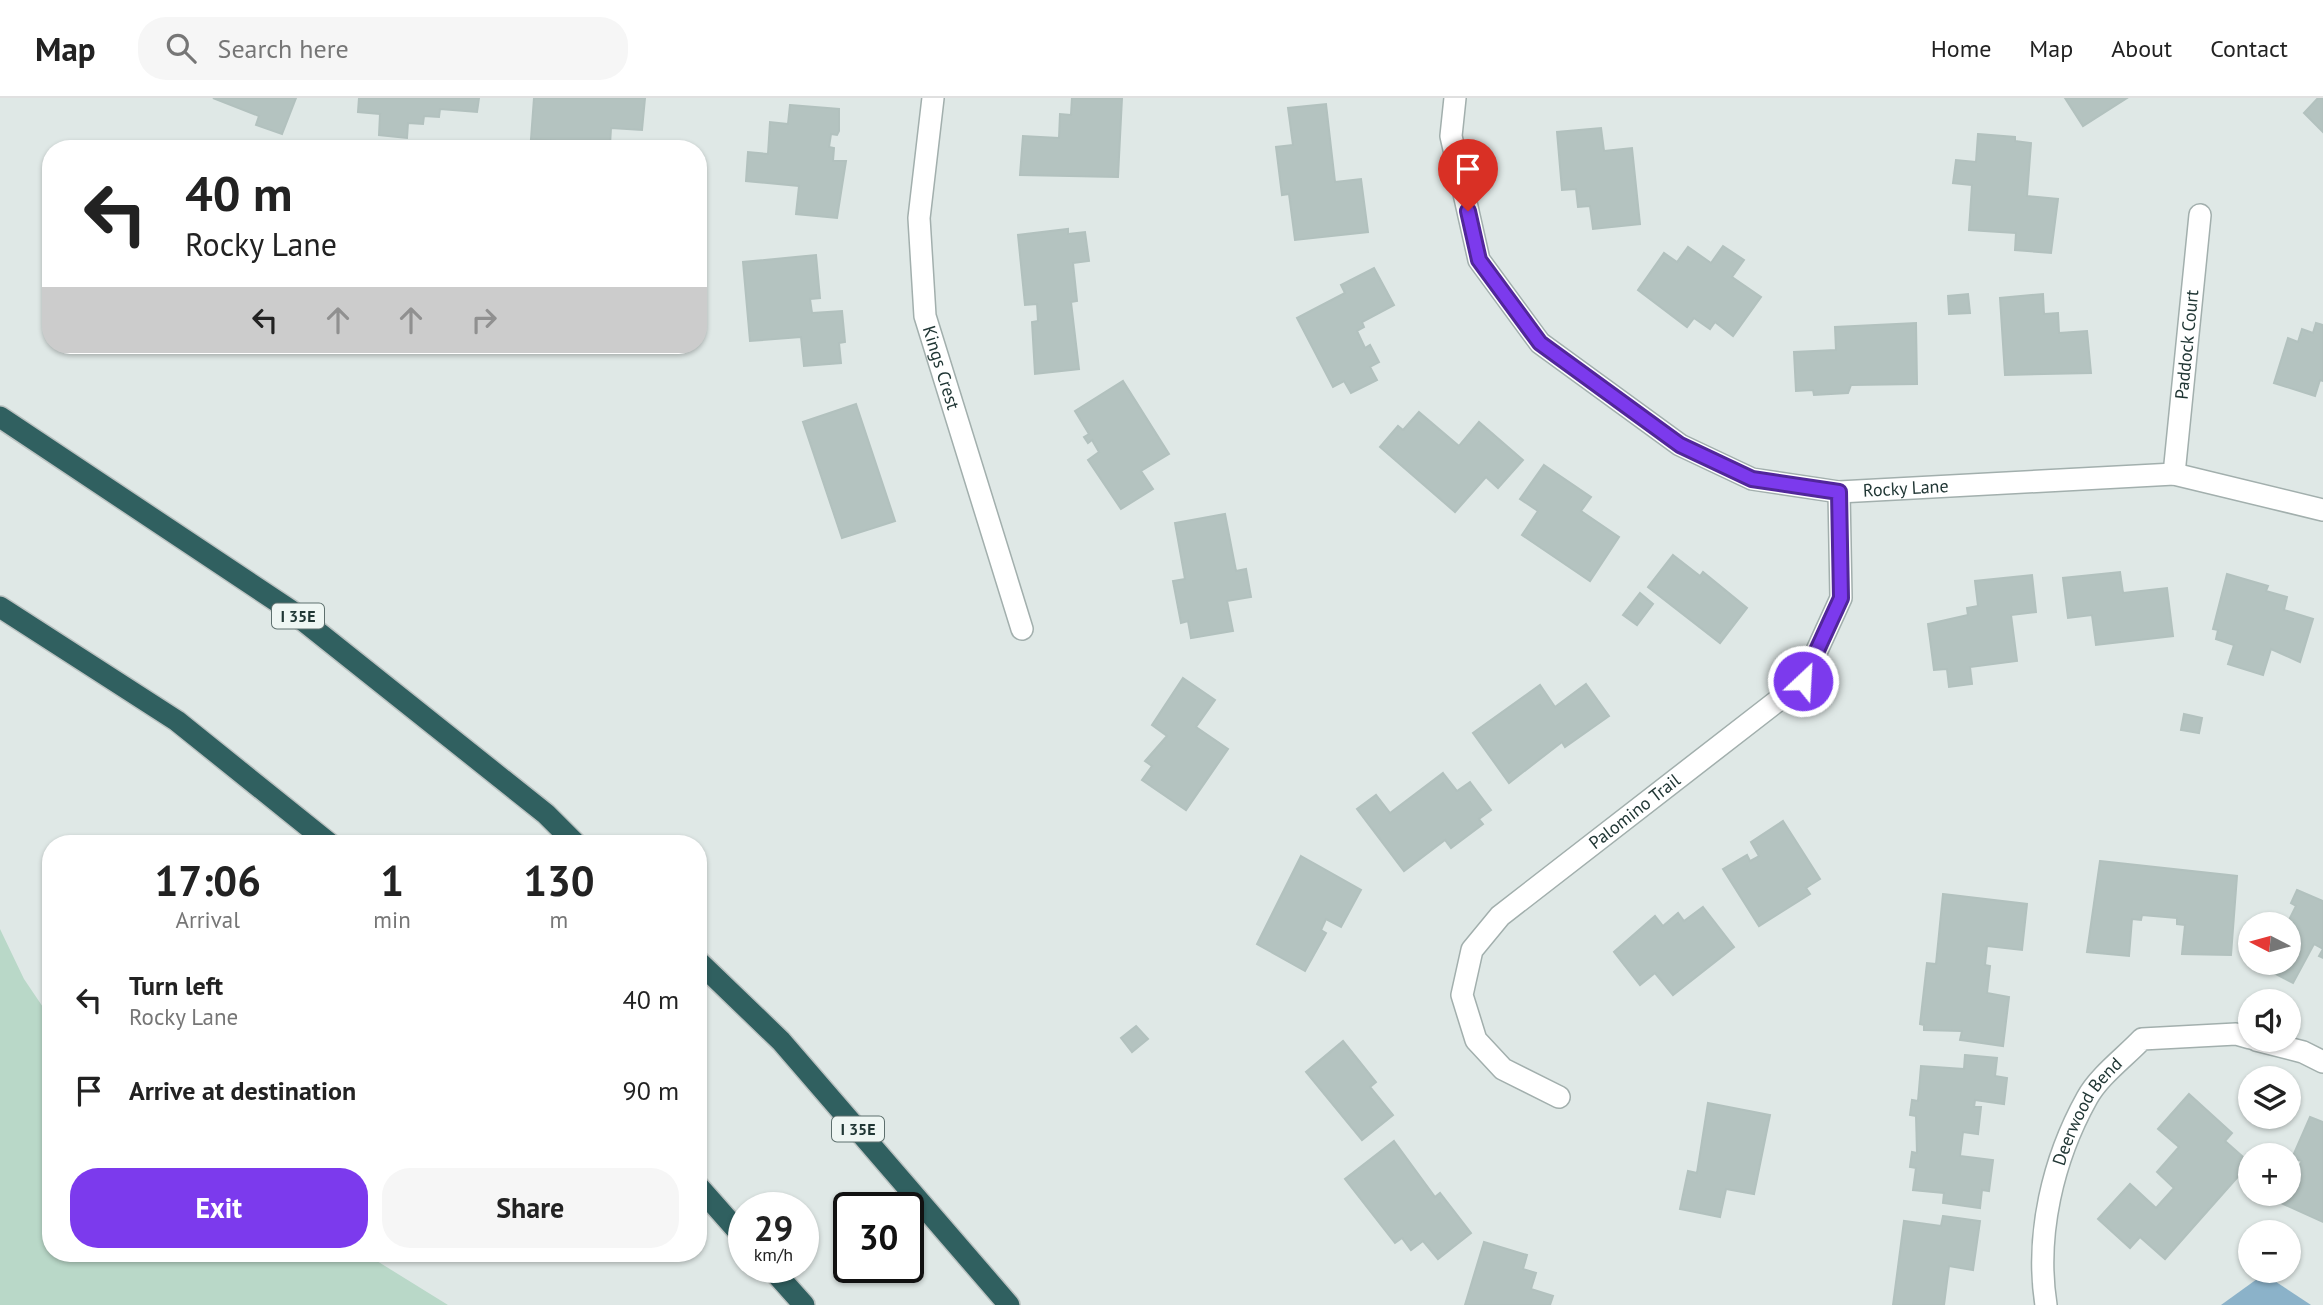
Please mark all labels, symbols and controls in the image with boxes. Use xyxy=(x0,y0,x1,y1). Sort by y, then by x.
search box xyxy=(138,17,628,80)
text: Map xyxy=(35,27,96,70)
icon: search xyxy=(162,29,200,67)
text: Search here xyxy=(218,32,349,65)
text: Home xyxy=(1931,33,1991,64)
text: Map xyxy=(2029,33,2073,64)
text: About xyxy=(2111,33,2172,64)
text: Contact xyxy=(2210,33,2288,64)
pin xyxy=(1438,139,1498,211)
icon: arrive xyxy=(1449,150,1487,188)
text: 40 m xyxy=(185,161,292,225)
icon: left xyxy=(70,168,161,259)
text: Rocky Lane xyxy=(185,223,337,265)
street label: Paddock Court xyxy=(2170,289,2203,401)
icon: left xyxy=(246,301,284,339)
icon: ahead xyxy=(319,301,357,339)
icon: ahead xyxy=(392,301,430,339)
icon: right xyxy=(465,301,503,339)
street label: Kings Crest xyxy=(918,323,965,412)
street label: Rocky Lane xyxy=(1862,474,1949,502)
road number: I 35E xyxy=(272,603,324,628)
position arrow xyxy=(1766,644,1840,718)
street label: Palomino Trail xyxy=(1584,768,1685,854)
text: 17:06 xyxy=(154,853,261,908)
text: 1 xyxy=(380,853,404,908)
text: 130 xyxy=(523,853,595,908)
text: Arrival xyxy=(175,905,240,934)
text: min xyxy=(373,905,411,934)
text: m xyxy=(550,905,568,934)
north arrow xyxy=(2238,912,2301,975)
map controls xyxy=(2238,912,2301,1283)
text: Turn left xyxy=(129,969,223,1002)
icon: left xyxy=(70,981,108,1019)
text: 40 m xyxy=(623,983,679,1016)
button: sound xyxy=(2238,989,2301,1052)
text: Rocky Lane xyxy=(129,1002,238,1031)
street label: Deerwood Bend xyxy=(2047,1052,2127,1168)
button: layers xyxy=(2238,1066,2301,1129)
icon: arrive xyxy=(70,1072,108,1110)
text: Arrive at destination xyxy=(129,1074,356,1107)
text: 90 m xyxy=(623,1074,679,1107)
road number: I 35E xyxy=(832,1116,884,1142)
button: + xyxy=(2238,1143,2301,1206)
button: Exit xyxy=(70,1168,368,1248)
button: Share xyxy=(382,1168,679,1248)
speed limit sign: 30 xyxy=(833,1192,924,1283)
text: 29 xyxy=(754,1205,793,1251)
button: − xyxy=(2238,1220,2301,1283)
text: km/h xyxy=(754,1243,793,1266)

